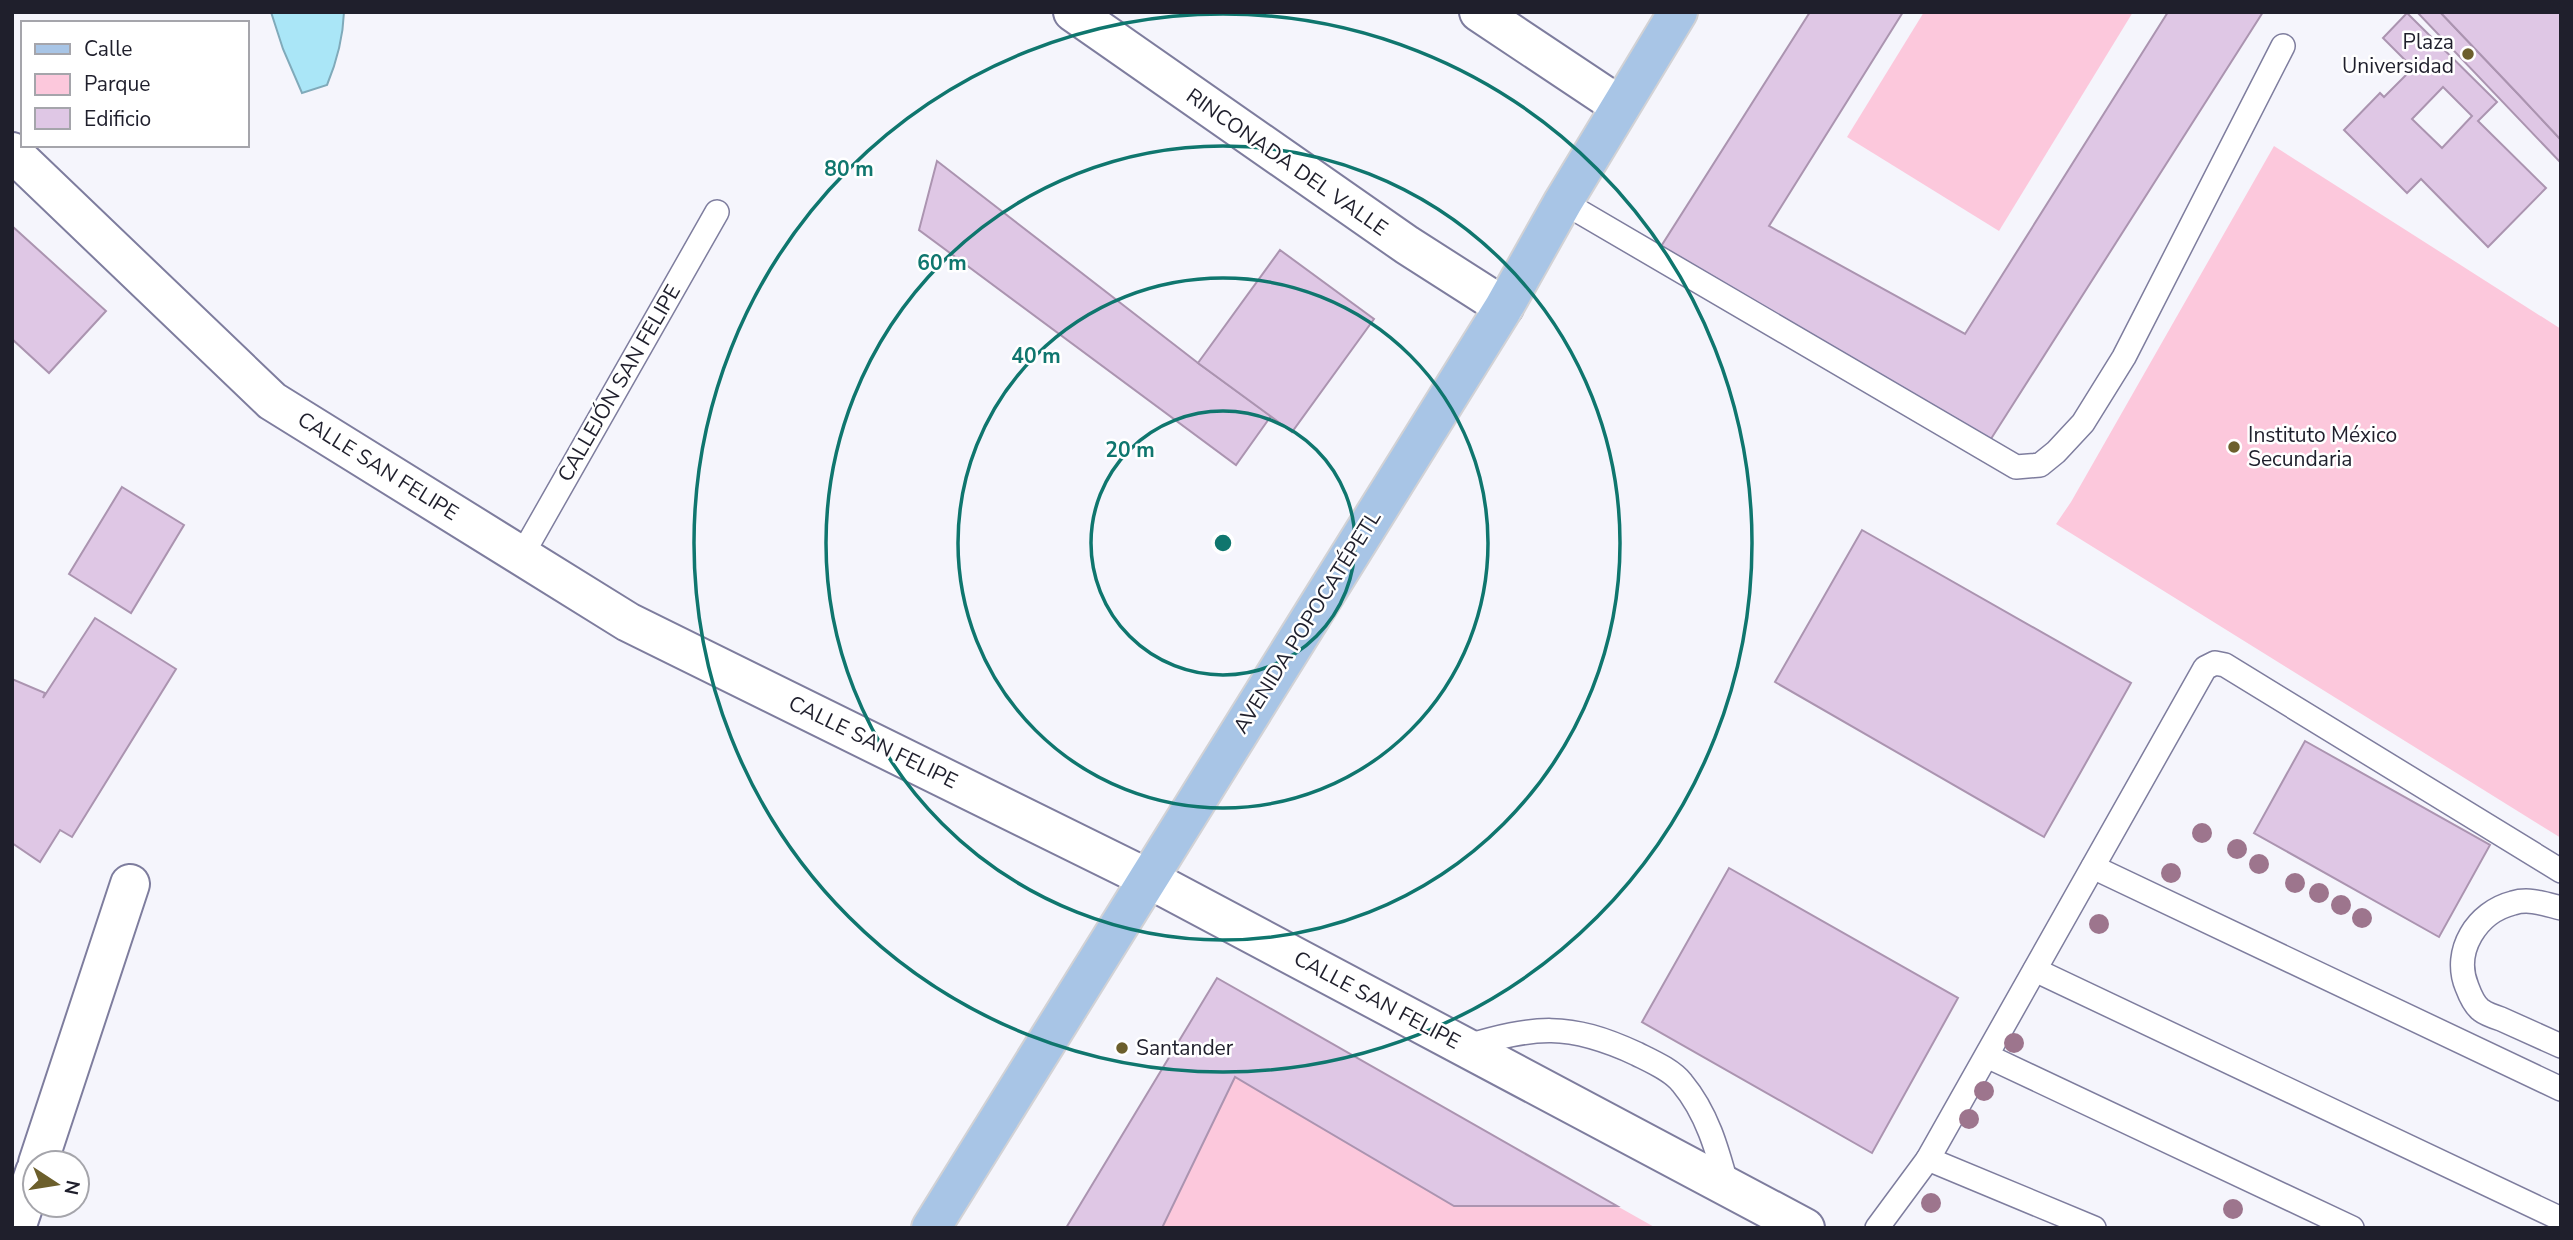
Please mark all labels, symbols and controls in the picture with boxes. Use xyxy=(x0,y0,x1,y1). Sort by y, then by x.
legend xyxy=(21,21,248,147)
place label: Plaza Universidad xyxy=(2342,28,2454,80)
text: Calle xyxy=(84,35,132,63)
marker: Plaza Universidad xyxy=(2460,46,2476,62)
text: Parque xyxy=(84,70,151,98)
street label: RINCONADA DEL VALLE xyxy=(1181,82,1393,242)
text: Edificio xyxy=(84,105,151,133)
text: 80 m xyxy=(824,155,874,183)
text: 60 m xyxy=(917,249,967,277)
street label: CALLEJÓN SAN FELIPE xyxy=(551,279,687,487)
text: 40 m xyxy=(1011,342,1061,370)
street label: CALLE SAN FELIPE xyxy=(292,405,464,527)
place label: Instituto México Secundaria xyxy=(2248,421,2397,473)
text: 20 m xyxy=(1105,436,1155,464)
marker: Instituto México Secundaria xyxy=(2226,439,2242,455)
street label: AVENIDA POPOCATÉPETL xyxy=(1227,505,1388,739)
centre of rings xyxy=(1211,531,1235,555)
street label: CALLE SAN FELIPE xyxy=(784,689,962,795)
street label: CALLE SAN FELIPE xyxy=(1289,944,1465,1056)
place label: Santander xyxy=(1136,1034,1234,1062)
marker: Santander xyxy=(1114,1040,1130,1056)
north arrow xyxy=(21,1149,91,1219)
text: N xyxy=(57,1178,86,1197)

